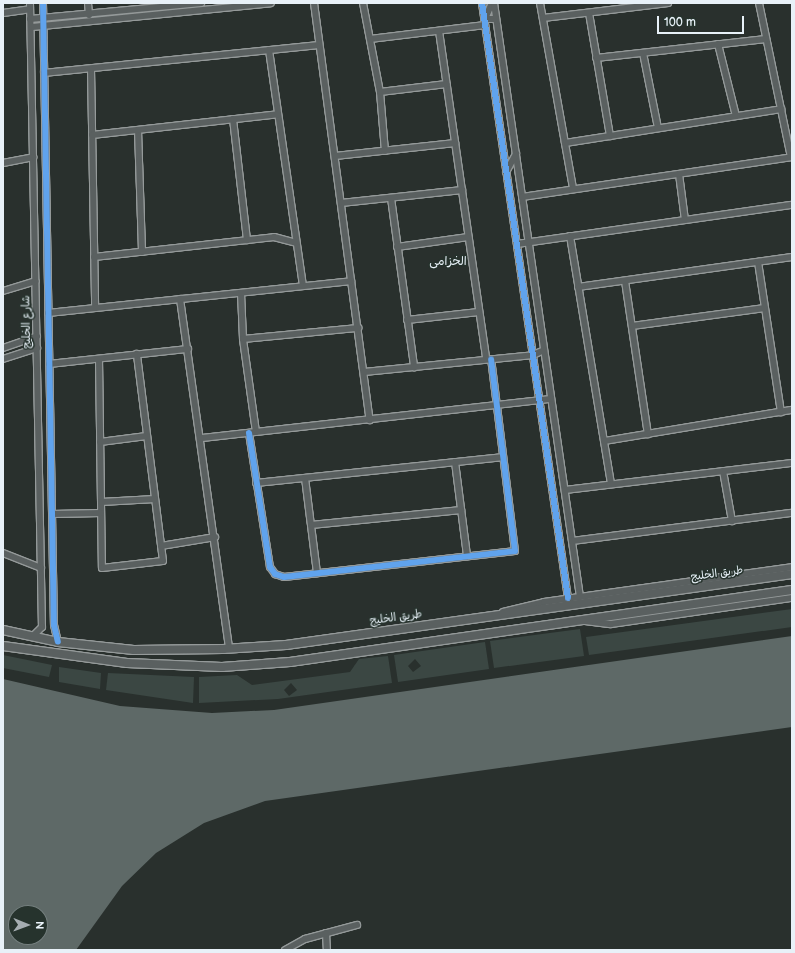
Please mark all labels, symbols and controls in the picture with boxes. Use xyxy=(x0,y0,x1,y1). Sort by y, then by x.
scale bar xyxy=(659,8,746,34)
text: 100 m xyxy=(664,15,696,30)
district label: الخزامى xyxy=(429,255,467,269)
street label: شارع الخليج xyxy=(20,295,34,349)
street label: طريق الخليج xyxy=(690,564,744,584)
street label: طريق الخليج xyxy=(369,608,423,628)
north arrow xyxy=(8,905,48,945)
text: N xyxy=(33,921,46,929)

